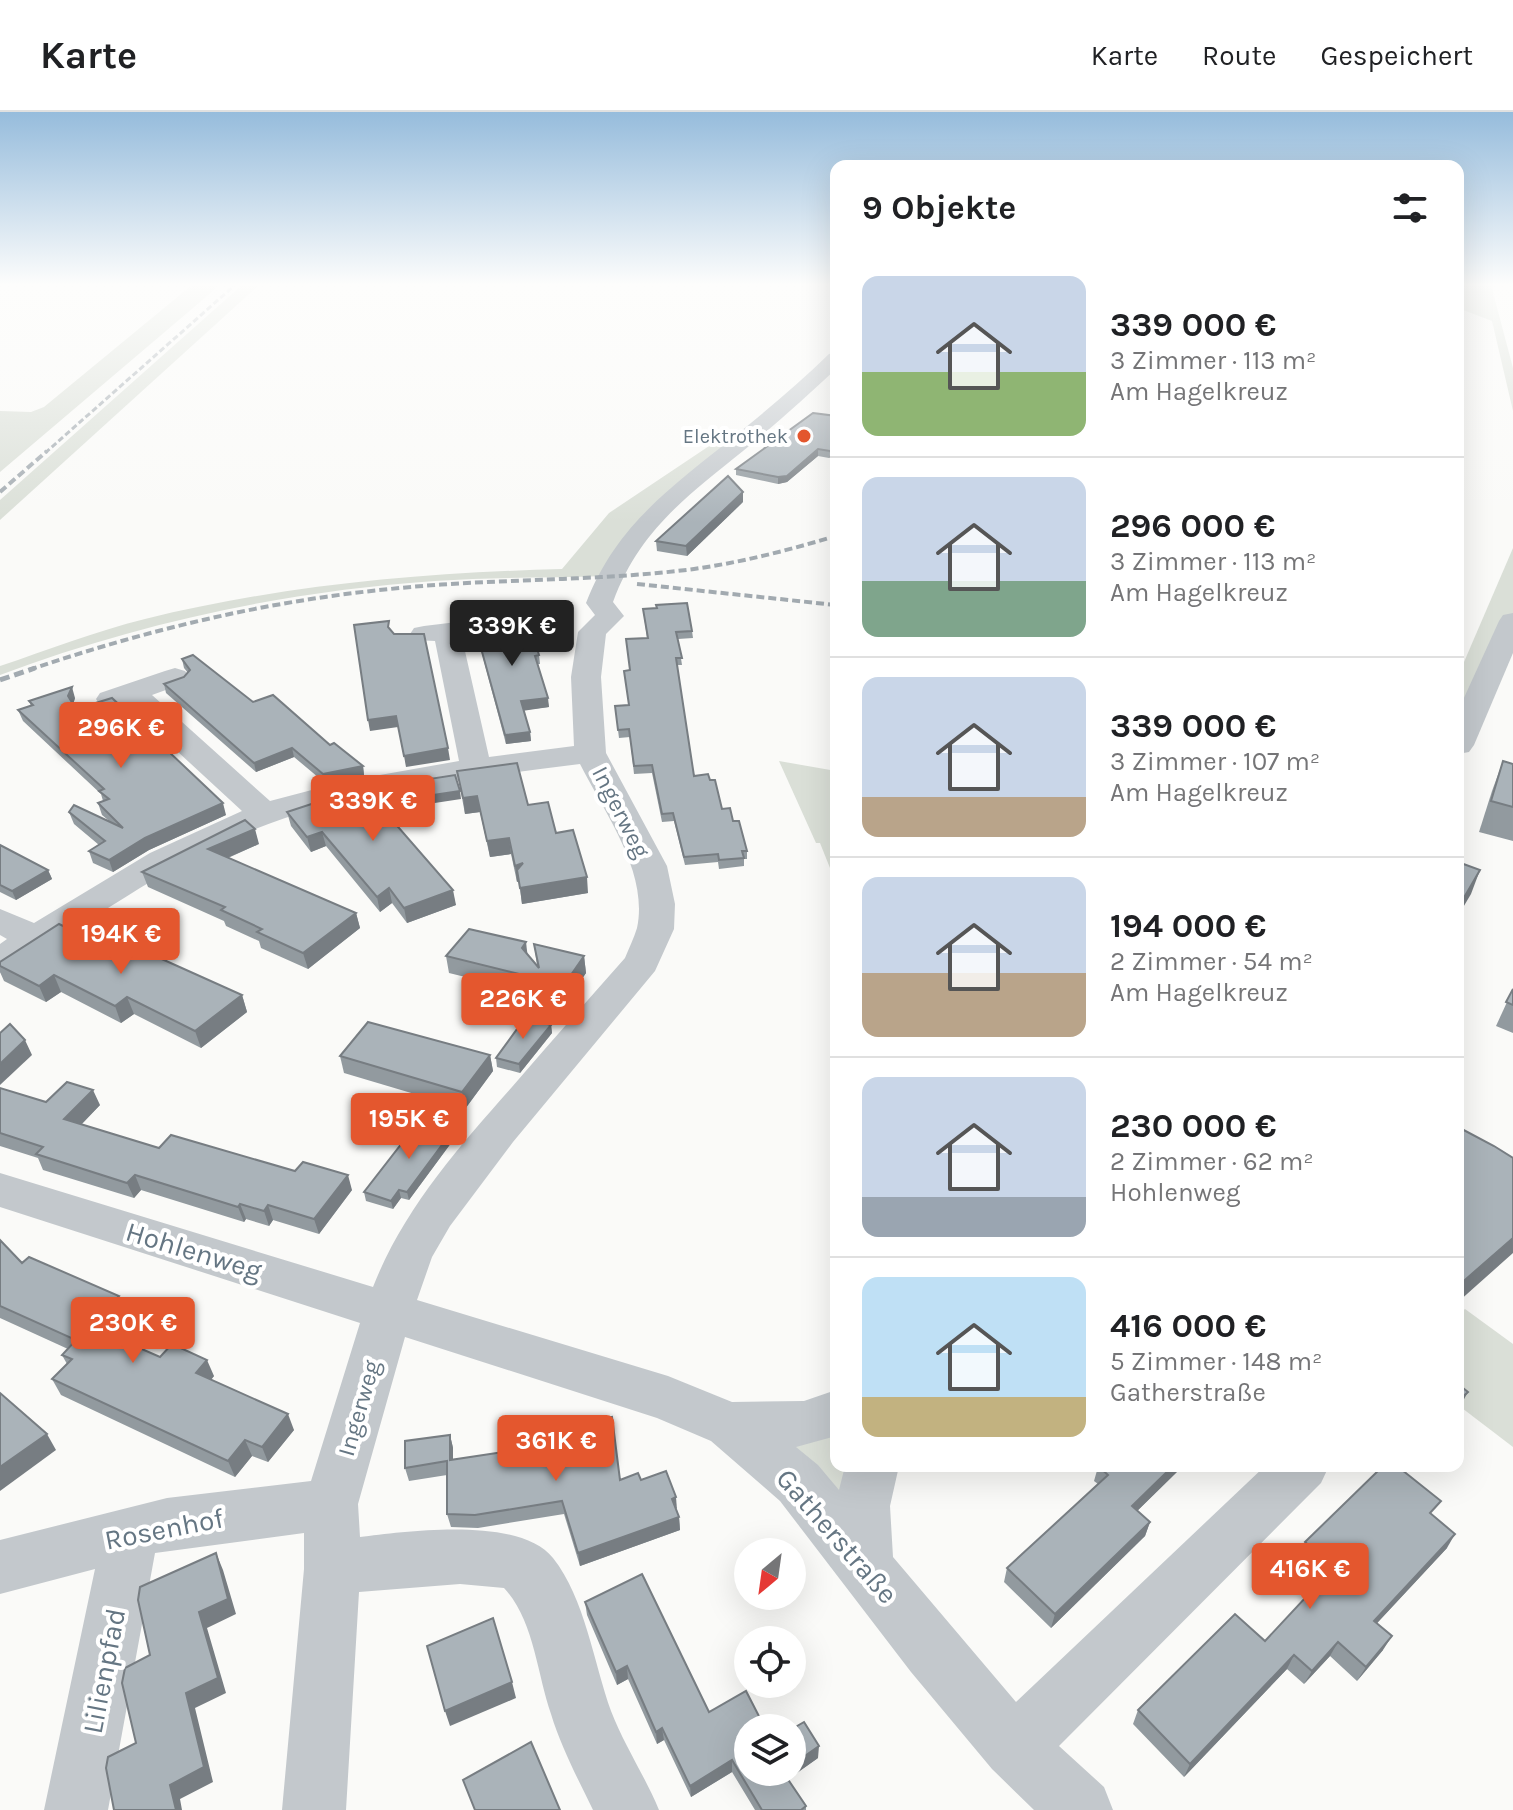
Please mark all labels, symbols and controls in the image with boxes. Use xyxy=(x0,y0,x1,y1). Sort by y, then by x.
text: Karte xyxy=(40,33,137,78)
text: Karte xyxy=(1091,39,1158,72)
text: Route xyxy=(1202,39,1276,72)
text: Gespeichert xyxy=(1320,39,1473,72)
icon: filters xyxy=(1388,186,1432,230)
text: 9 Objekte xyxy=(862,188,1016,228)
text: 339 000 € xyxy=(1110,305,1276,345)
icon: home xyxy=(926,308,1022,404)
text: 3 Zimmer · 113 m² xyxy=(1110,345,1317,376)
text: Am Hagelkreuz xyxy=(1110,376,1288,407)
place label: Elektrothek xyxy=(683,425,788,448)
marker: Elektrothek xyxy=(795,427,813,445)
text: 296 000 € xyxy=(1110,506,1275,546)
icon: home xyxy=(926,509,1022,605)
text: 3 Zimmer · 113 m² xyxy=(1110,546,1317,577)
text: Am Hagelkreuz xyxy=(1110,577,1288,608)
pin: 339K € xyxy=(447,600,577,668)
text: 339K € xyxy=(468,610,556,641)
pin: 296K € xyxy=(56,702,186,770)
text: 339 000 € xyxy=(1110,706,1276,746)
icon: home xyxy=(926,709,1022,805)
text: 296K € xyxy=(77,712,165,743)
text: 3 Zimmer · 107 m² xyxy=(1110,746,1320,777)
street label: Ingerweg xyxy=(586,762,656,863)
pin: 339K € xyxy=(308,775,438,843)
text: Am Hagelkreuz xyxy=(1110,777,1288,808)
text: 339K € xyxy=(329,785,417,816)
text: 194 000 € xyxy=(1110,906,1266,946)
pin: 194K € xyxy=(56,908,186,976)
icon: home xyxy=(926,909,1022,1005)
text: 194K € xyxy=(81,918,161,949)
text: 2 Zimmer · 54 m² xyxy=(1110,946,1313,977)
pin: 226K € xyxy=(458,973,588,1041)
text: Am Hagelkreuz xyxy=(1110,977,1288,1008)
text: 226K € xyxy=(479,983,567,1014)
pin: 195K € xyxy=(344,1093,474,1161)
text: 195K € xyxy=(369,1103,449,1134)
text: 230 000 € xyxy=(1110,1106,1276,1146)
icon: home xyxy=(926,1109,1022,1205)
text: 2 Zimmer · 62 m² xyxy=(1110,1146,1314,1177)
text: Hohlenweg xyxy=(1110,1177,1240,1208)
street label: Hohlenweg xyxy=(122,1215,266,1287)
pin: 230K € xyxy=(68,1297,198,1365)
text: 416 000 € xyxy=(1110,1306,1266,1346)
text: 230K € xyxy=(89,1307,177,1338)
icon: home xyxy=(926,1309,1022,1405)
text: 5 Zimmer · 148 m² xyxy=(1110,1346,1322,1377)
street label: Ingerweg xyxy=(332,1356,386,1459)
text: Gatherstraße xyxy=(1110,1377,1266,1408)
pin: 361K € xyxy=(491,1415,621,1483)
text: 361K € xyxy=(515,1425,597,1456)
street label: Gatherstraße xyxy=(770,1462,904,1610)
street label: Rosenhof xyxy=(102,1501,227,1557)
north arrow xyxy=(734,1538,806,1610)
map controls xyxy=(734,1538,806,1786)
pin: 416K € xyxy=(1245,1543,1375,1611)
text: 416K € xyxy=(1270,1553,1350,1584)
street label: Lilienpfad xyxy=(76,1606,132,1736)
button: locate xyxy=(734,1626,806,1698)
button: layers xyxy=(734,1714,806,1786)

